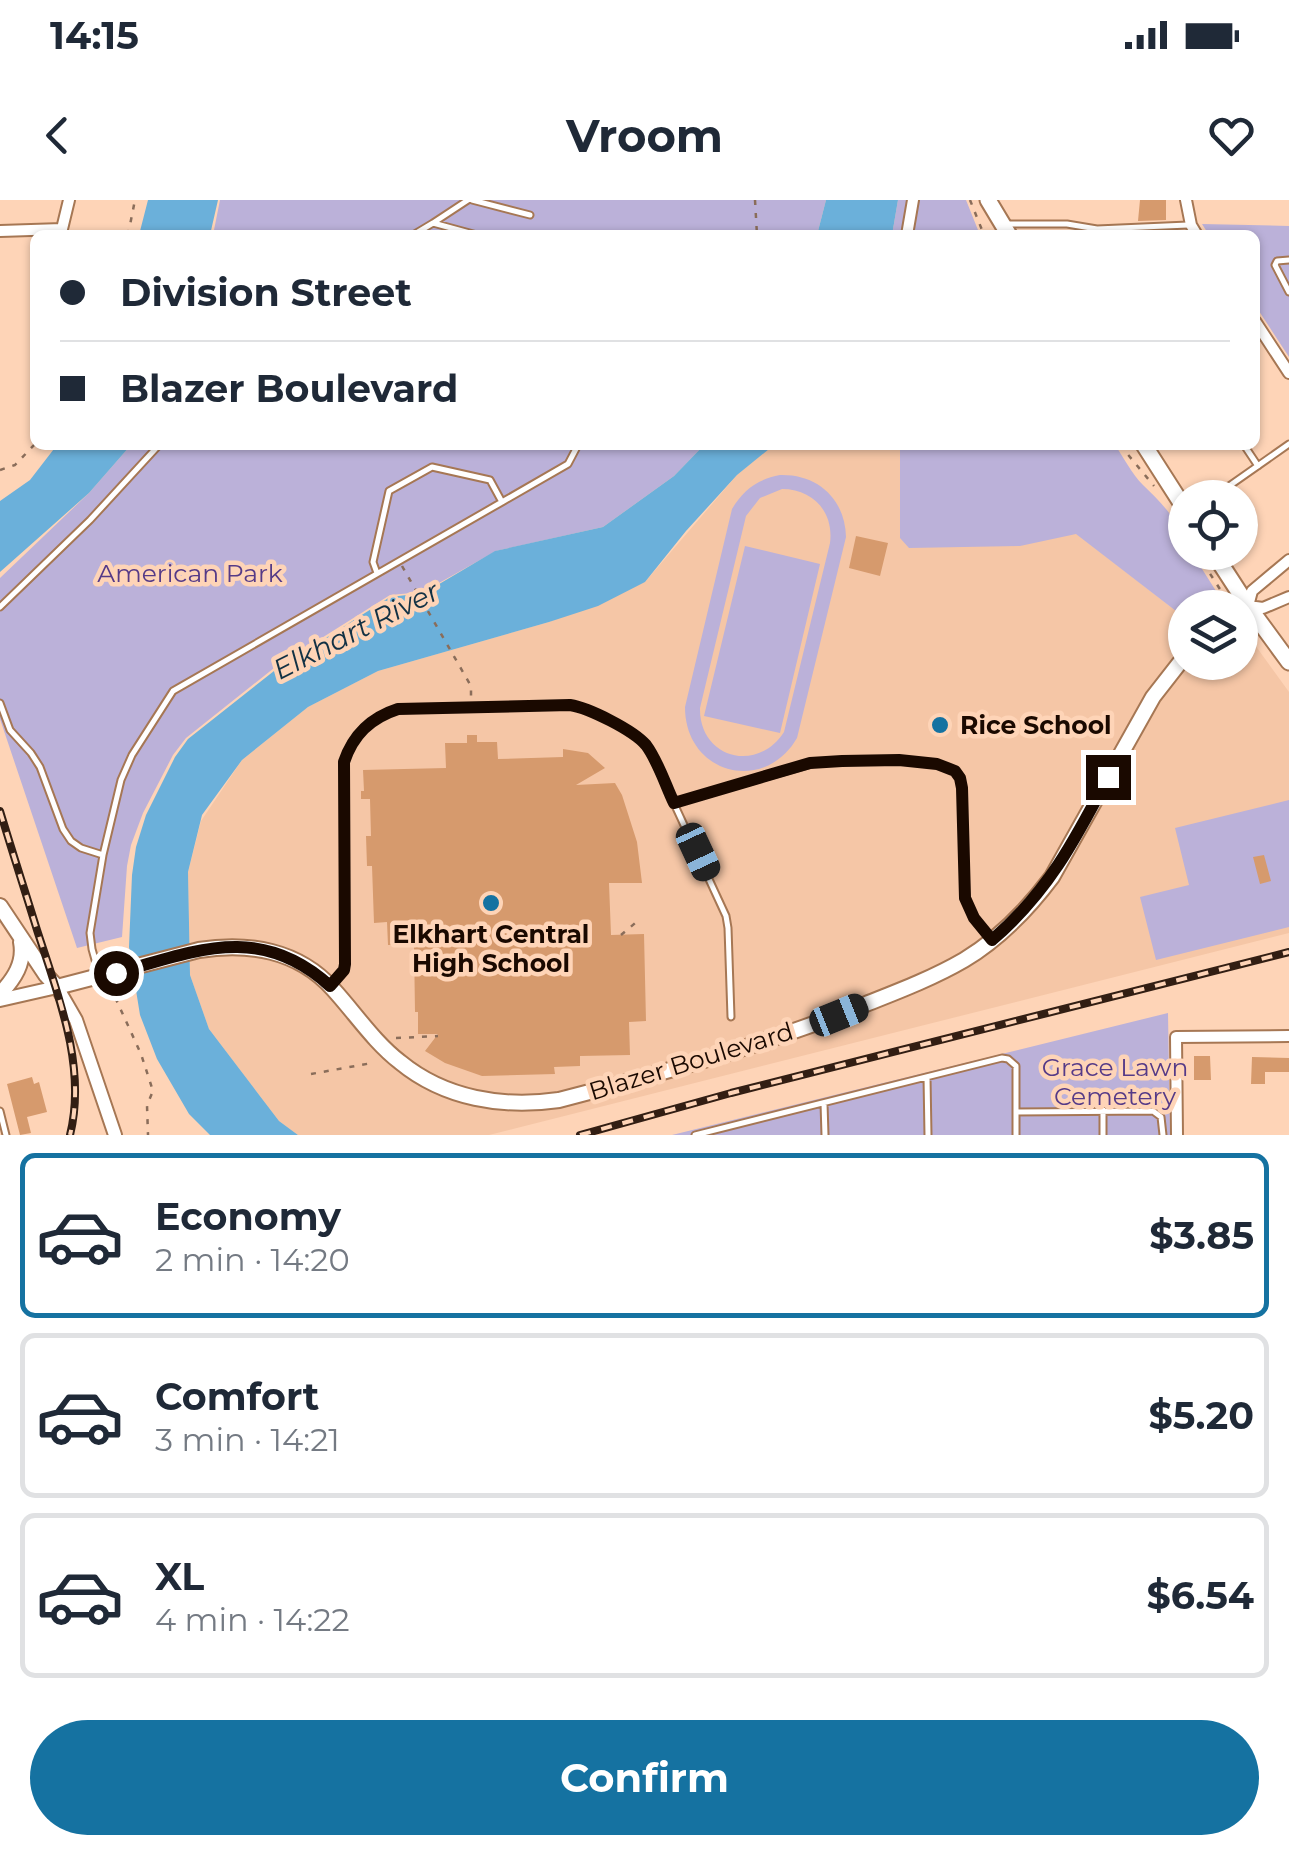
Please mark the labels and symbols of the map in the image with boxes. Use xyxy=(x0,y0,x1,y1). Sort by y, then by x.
park label: American Park xyxy=(97,558,283,588)
water label: Elkhart River xyxy=(267,573,445,686)
place label: Rice School xyxy=(960,710,1112,740)
marker: Rice School xyxy=(929,714,951,736)
route end xyxy=(1086,755,1131,800)
car xyxy=(672,818,724,886)
marker: Elkhart Central High School xyxy=(480,892,502,914)
place label: Elkhart Central High School xyxy=(393,919,589,978)
route start xyxy=(94,951,139,996)
car xyxy=(806,990,872,1040)
street label: Blazer Boulevard xyxy=(585,1016,797,1106)
park label: Grace Lawn Cemetery xyxy=(1042,1052,1188,1111)

